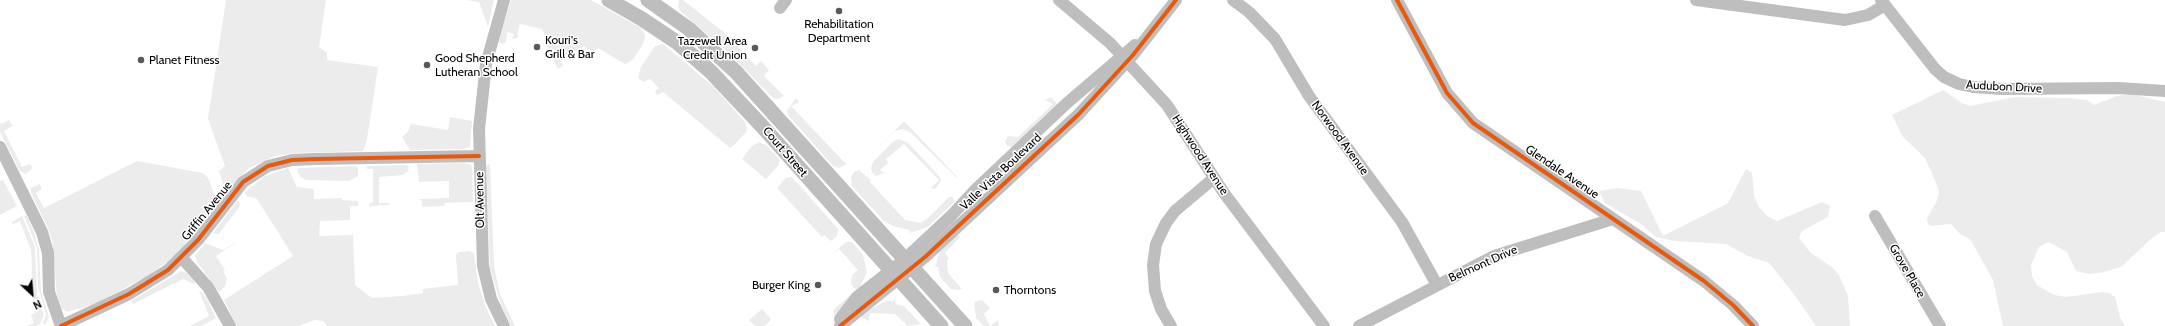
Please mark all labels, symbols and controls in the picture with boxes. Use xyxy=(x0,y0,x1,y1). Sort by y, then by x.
marker: Rehabilitation Department xyxy=(834,6,844,16)
place label: Rehabilitation Department xyxy=(804,17,874,45)
place label: Kouri's Grill & Bar xyxy=(545,33,594,61)
place label: Tazewell Area Credit Union xyxy=(678,34,747,62)
marker: Kouri's Grill & Bar xyxy=(532,42,542,52)
marker: Tazewell Area Credit Union xyxy=(750,43,760,53)
place label: Good Shepherd Lutheran School xyxy=(435,51,518,79)
place label: Planet Fitness xyxy=(149,53,220,67)
marker: Planet Fitness xyxy=(136,55,146,65)
marker: Good Shepherd Lutheran School xyxy=(422,60,432,70)
street label: Audubon Drive xyxy=(1966,78,2042,96)
street label: Norwood Avenue xyxy=(1308,98,1372,178)
street label: Highwood Avenue xyxy=(1169,112,1231,198)
street label: Court Street xyxy=(759,124,811,180)
street label: Valle Vista Boulevard xyxy=(957,131,1045,213)
street label: Glendale Avenue xyxy=(1522,142,1602,202)
street label: Olt Avenue xyxy=(472,172,488,228)
street label: Griffin Avenue xyxy=(179,178,235,244)
street label: Belmont Drive xyxy=(1446,242,1520,286)
street label: Grove Place xyxy=(1886,242,1928,300)
north arrow xyxy=(12,274,52,314)
place label: Burger King xyxy=(752,278,810,292)
marker: Burger King xyxy=(813,280,823,290)
place label: Thorntons xyxy=(1004,283,1056,297)
marker: Thorntons xyxy=(991,285,1001,295)
text: N xyxy=(31,297,44,313)

